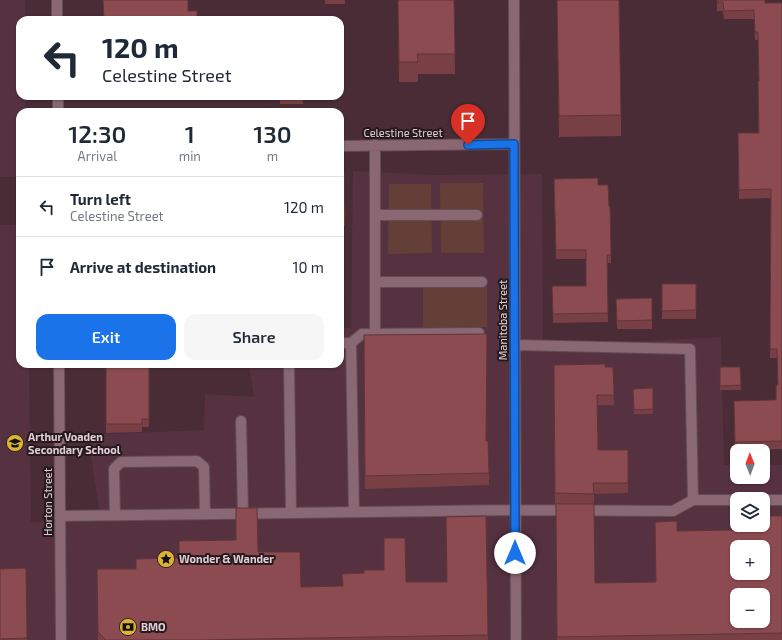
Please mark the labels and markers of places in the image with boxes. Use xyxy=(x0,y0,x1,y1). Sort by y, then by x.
pin xyxy=(451,104,485,145)
place label: Arthur Voaden Secondary School xyxy=(28,430,121,457)
school or university icon: Arthur Voaden Secondary School xyxy=(5,433,25,453)
place icon: Wonder & Wander xyxy=(156,549,176,569)
place label: Wonder & Wander xyxy=(179,552,274,565)
bank icon: BMO xyxy=(118,617,138,637)
place label: BMO xyxy=(141,620,166,633)

